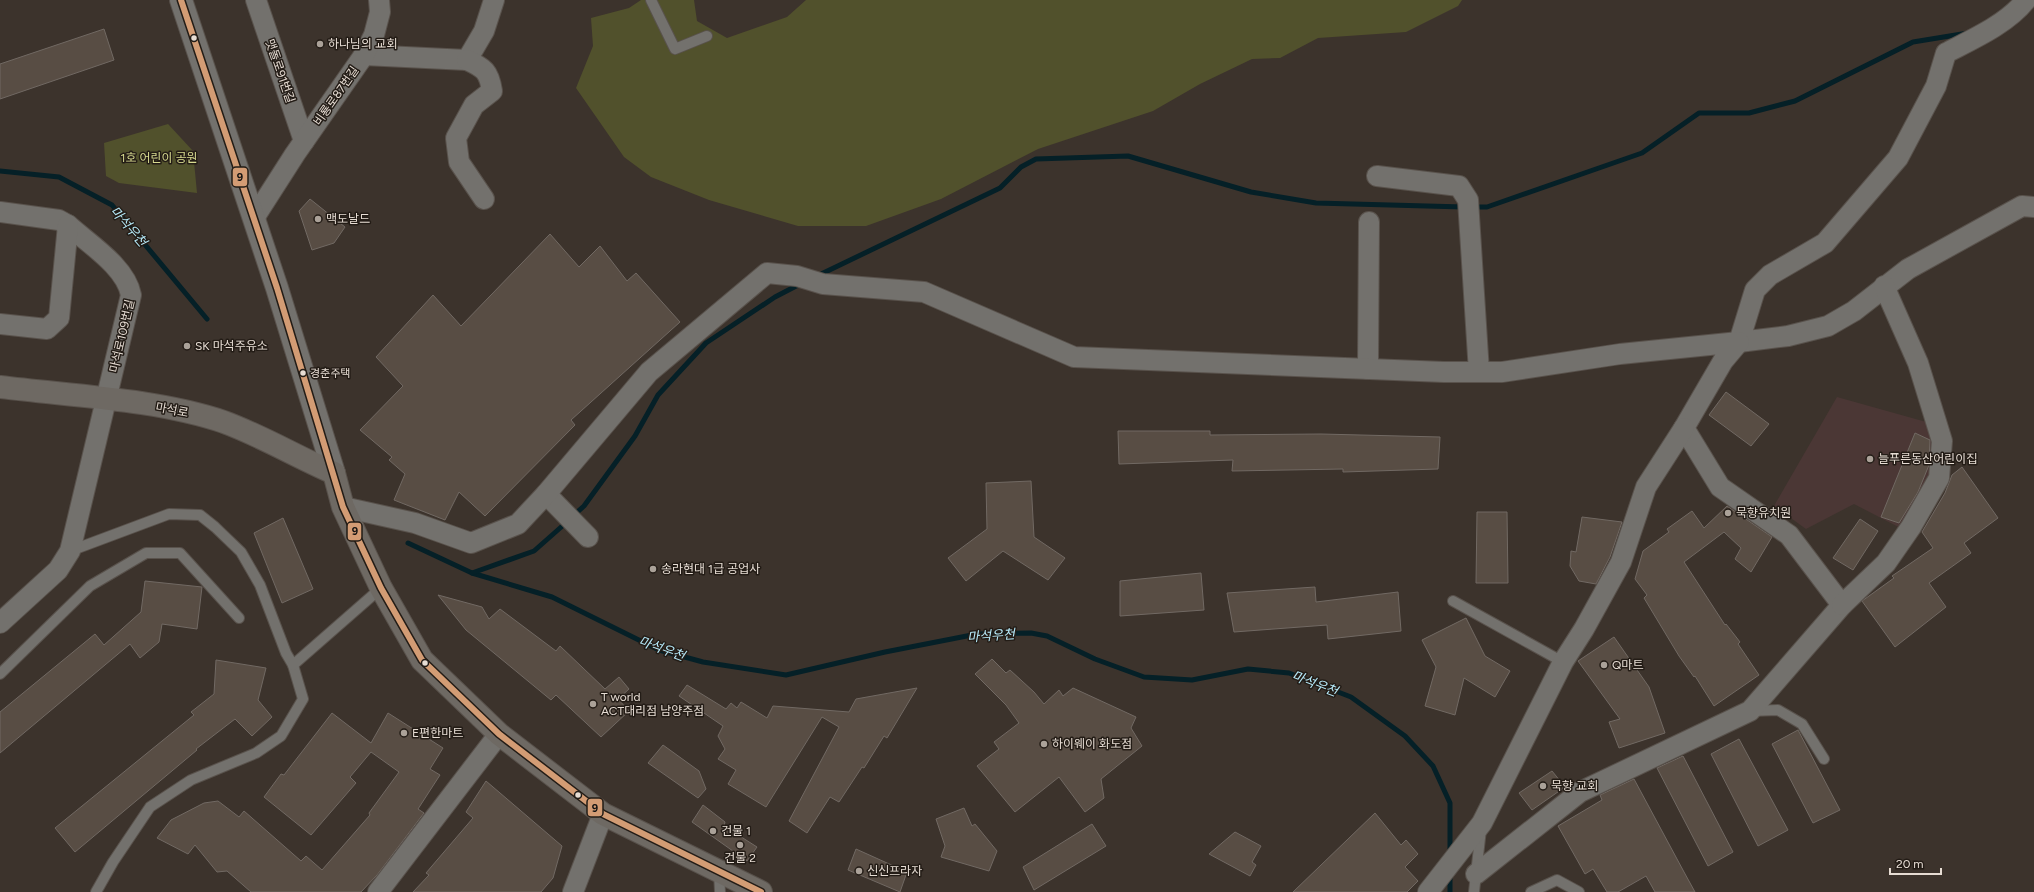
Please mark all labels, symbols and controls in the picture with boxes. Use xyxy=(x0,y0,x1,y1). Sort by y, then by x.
unlabelled marker xyxy=(189,33,199,43)
street label: 맷돌로91번길 xyxy=(262,37,298,105)
place label: 하나님의 교회 xyxy=(328,37,397,51)
marker: 하나님의 교회 xyxy=(315,39,325,49)
street label: 비룡로87번길 xyxy=(310,64,362,128)
park label: 1호 어린이 공원 xyxy=(120,151,198,165)
line badge: 9 xyxy=(232,167,248,187)
text: 9 xyxy=(237,171,243,184)
water label: 마석우천 xyxy=(107,203,151,250)
place label: 맥도날드 xyxy=(326,212,370,226)
marker: 맥도날드 xyxy=(313,214,323,224)
street label: 마석로109번길 xyxy=(107,298,137,374)
place label: SK 마석주유소 xyxy=(195,339,268,353)
marker: SK 마석주유소 xyxy=(182,341,192,351)
place label: 경춘주택 xyxy=(310,367,350,380)
marker: 경춘주택 xyxy=(298,368,308,378)
street label: 마석로 xyxy=(154,400,190,420)
place label: 늘푸른동산어린이집 xyxy=(1878,452,1977,466)
marker: 늘푸른동산어린이집 xyxy=(1865,454,1875,464)
place label: 묵향유치원 xyxy=(1736,506,1791,520)
marker: 묵향유치원 xyxy=(1723,508,1733,518)
line badge: 9 xyxy=(347,522,362,541)
text: 9 xyxy=(352,525,358,538)
place label: 송라현대 1급 공업사 xyxy=(661,562,760,576)
marker: 송라현대 1급 공업사 xyxy=(648,564,658,574)
water label: 마석우천 xyxy=(967,626,1016,645)
water label: 마석우천 xyxy=(637,633,688,664)
unlabelled marker xyxy=(420,658,430,668)
place label: Q마트 xyxy=(1612,658,1643,672)
marker: Q마트 xyxy=(1599,660,1609,670)
water label: 마석우천 xyxy=(1290,668,1341,699)
place label: T world ACT대리점 남양주점 xyxy=(601,690,704,718)
marker: T world ACT대리점 남양주점 xyxy=(588,699,598,709)
place label: E편한마트 xyxy=(412,726,463,740)
marker: E편한마트 xyxy=(399,728,409,738)
place label: 하이웨이 화도점 xyxy=(1052,737,1132,751)
marker: 하이웨이 화도점 xyxy=(1039,739,1049,749)
place label: 묵향 교회 xyxy=(1551,779,1598,793)
marker: 묵향 교회 xyxy=(1538,781,1548,791)
unlabelled marker xyxy=(573,790,583,800)
line badge: 9 xyxy=(587,798,603,817)
text: 9 xyxy=(592,802,598,815)
place label: 건물 1 xyxy=(721,824,751,838)
marker: 건물 1 xyxy=(708,826,718,836)
marker: 건물 2 xyxy=(735,840,745,850)
scale bar xyxy=(1890,850,1941,876)
place label: 건물 2 xyxy=(724,851,756,865)
text: 20 m xyxy=(1896,857,1924,871)
place label: 신신프라자 xyxy=(867,864,922,878)
marker: 신신프라자 xyxy=(854,866,864,876)

